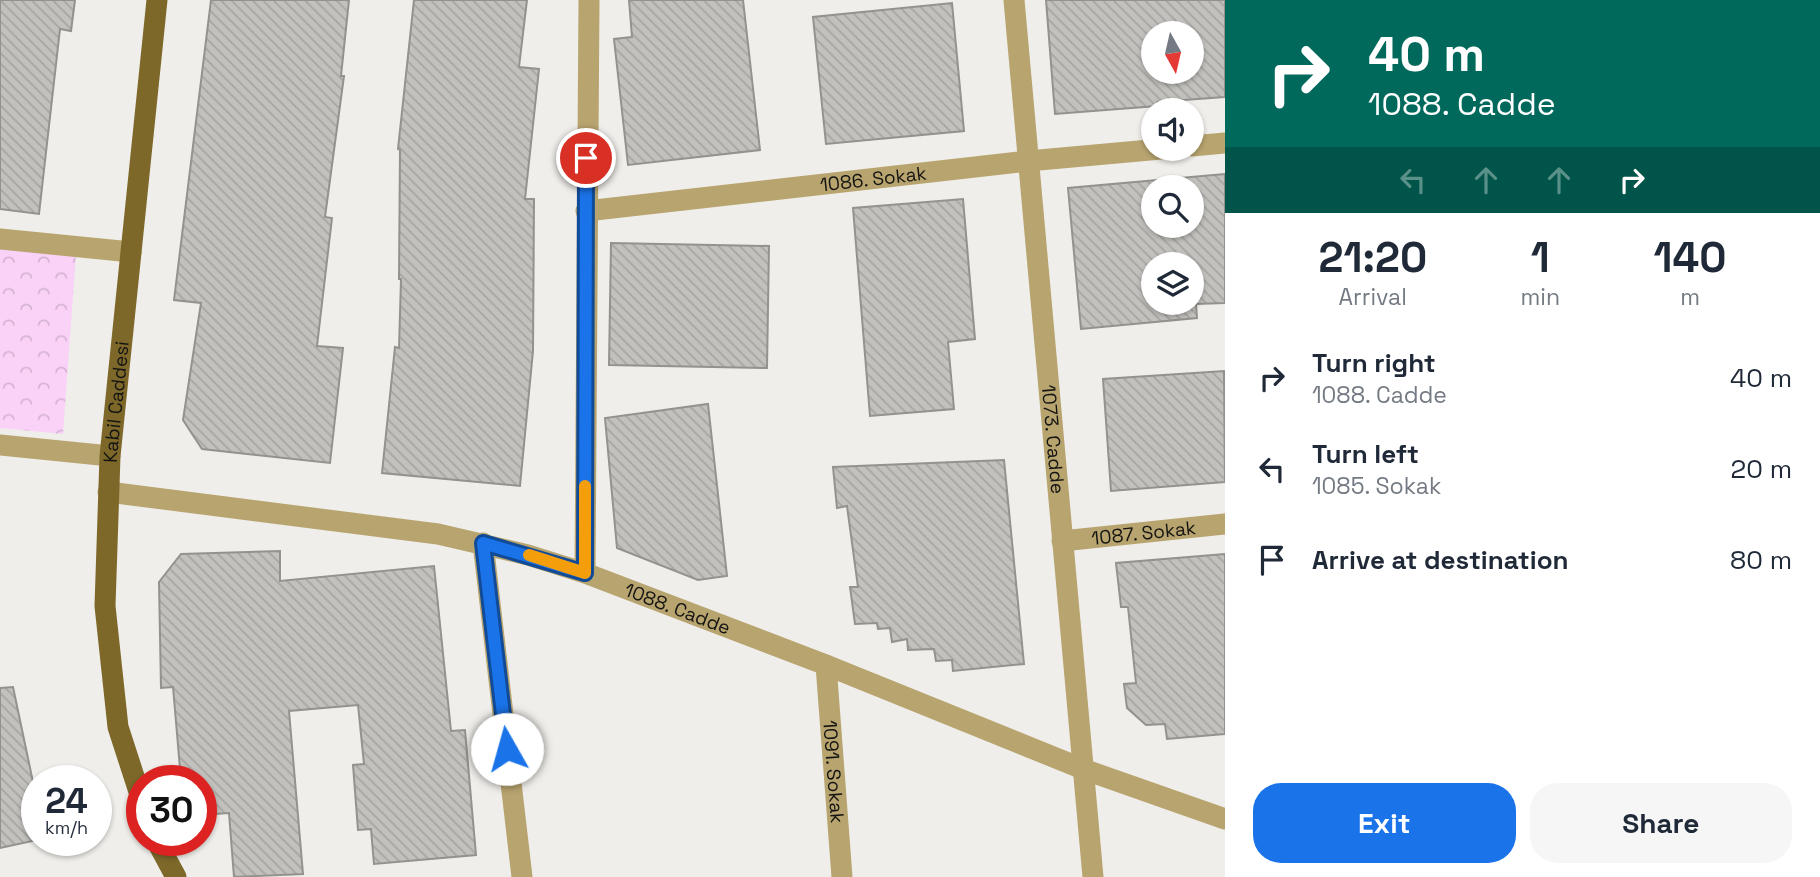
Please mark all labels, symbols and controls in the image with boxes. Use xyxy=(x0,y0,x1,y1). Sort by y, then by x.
north arrow xyxy=(1141,21,1204,84)
map controls xyxy=(1141,21,1204,315)
text: 40 m xyxy=(1368,23,1485,85)
icon: right xyxy=(1253,28,1344,119)
text: 1088. Cadde xyxy=(1368,84,1556,124)
button: sound xyxy=(1141,98,1204,161)
pin xyxy=(556,128,616,188)
icon: arrive xyxy=(567,139,605,177)
street label: 1086. Sokak xyxy=(819,161,928,197)
icon: left xyxy=(1394,161,1432,199)
icon: ahead xyxy=(1467,161,1505,199)
icon: ahead xyxy=(1540,161,1578,199)
icon: right xyxy=(1613,161,1651,199)
button: search xyxy=(1141,175,1204,238)
text: 21:20 xyxy=(1318,231,1427,284)
text: 1 xyxy=(1531,231,1550,284)
text: 140 xyxy=(1654,231,1727,284)
button: layers xyxy=(1141,252,1204,315)
text: Arrival xyxy=(1339,282,1407,312)
text: min xyxy=(1521,282,1560,312)
text: m xyxy=(1680,282,1700,312)
street label: Kabil Caddesi xyxy=(98,340,135,463)
text: Turn right xyxy=(1312,346,1436,380)
icon: right xyxy=(1253,359,1291,397)
text: 40 m xyxy=(1730,361,1792,395)
text: 1088. Cadde xyxy=(1312,380,1447,410)
street label: 1073. Cadde xyxy=(1036,384,1070,495)
text: Turn left xyxy=(1312,437,1419,471)
icon: left xyxy=(1253,450,1291,488)
text: 20 m xyxy=(1731,452,1792,486)
text: 1085. Sokak xyxy=(1312,471,1441,501)
street label: 1087. Sokak xyxy=(1090,515,1197,551)
icon: arrive xyxy=(1253,541,1291,579)
text: Arrive at destination xyxy=(1312,543,1569,577)
text: 80 m xyxy=(1730,543,1792,577)
street label: 1088. Cadde xyxy=(621,577,734,640)
position arrow xyxy=(470,712,544,786)
street label: 1091. Sokak xyxy=(817,719,850,824)
speed limit sign: 30 xyxy=(126,765,217,856)
text: 24 xyxy=(45,779,88,823)
button: Exit xyxy=(1253,783,1516,863)
button: Share xyxy=(1530,783,1792,863)
text: km/h xyxy=(45,816,88,839)

